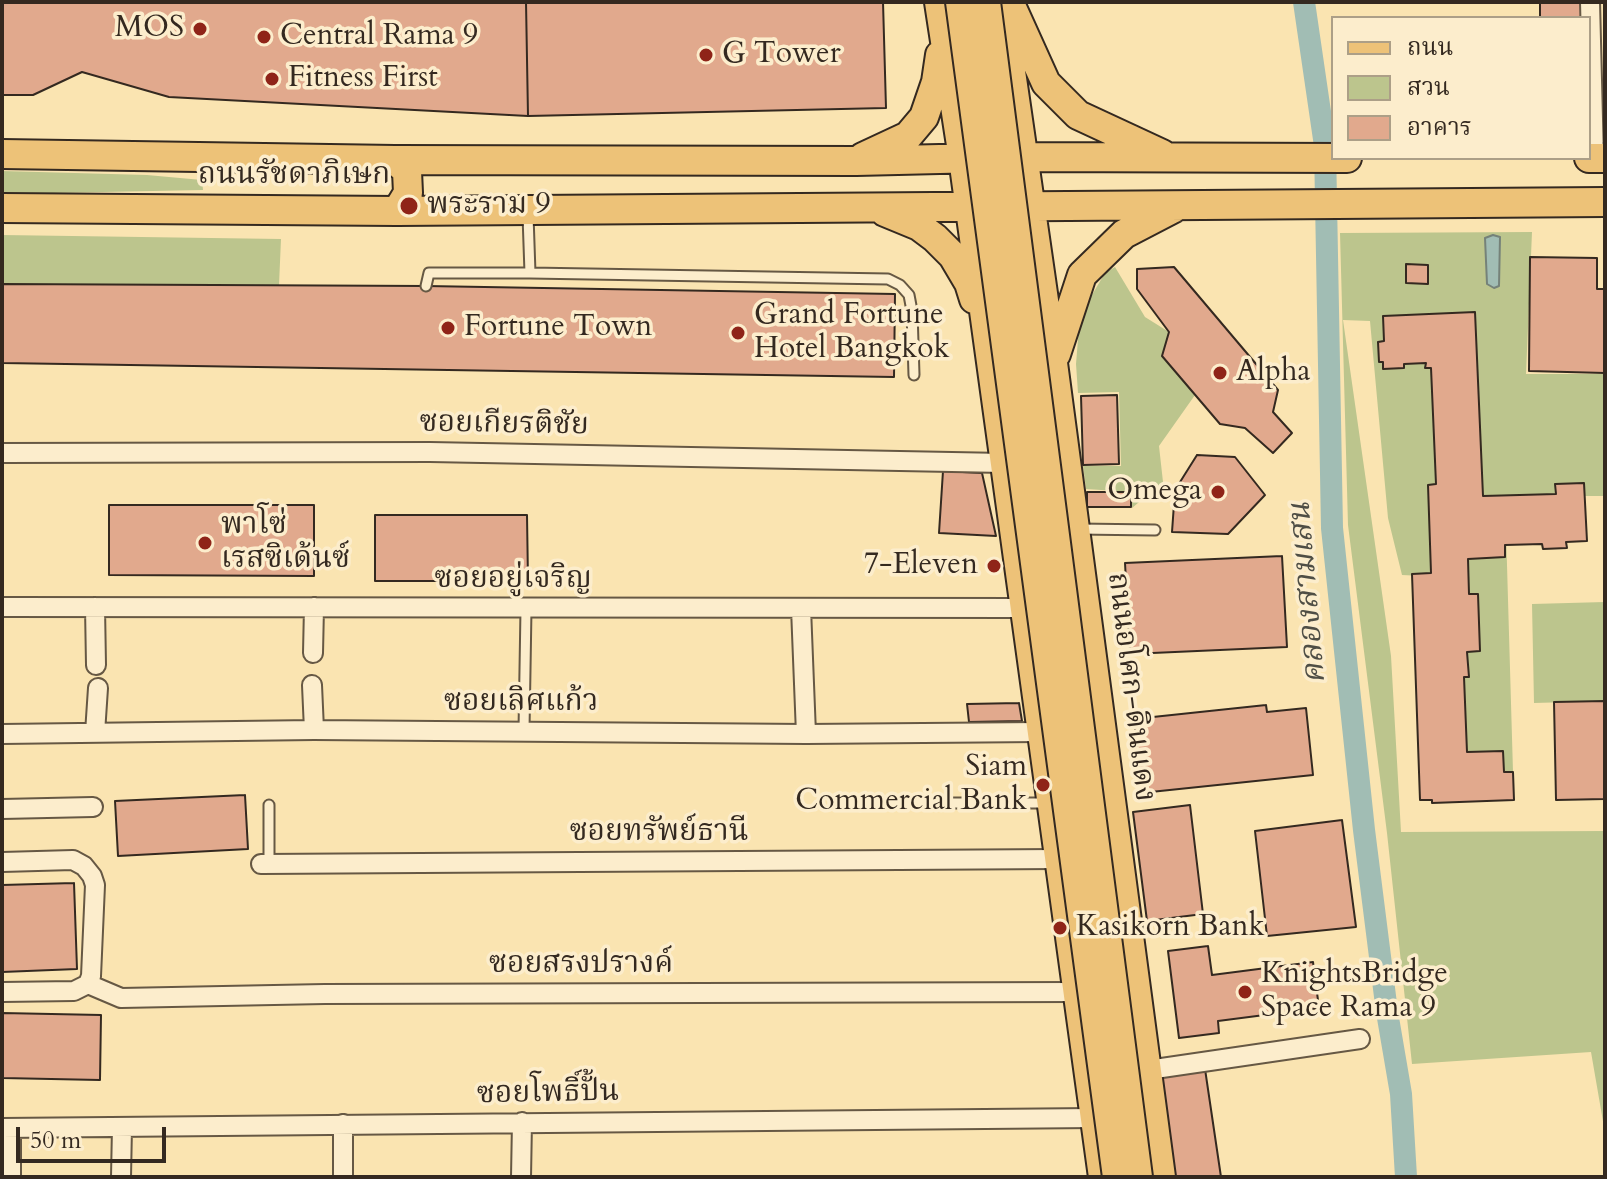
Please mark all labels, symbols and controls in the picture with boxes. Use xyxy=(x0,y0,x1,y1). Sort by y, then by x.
place label: MOS xyxy=(115,11,184,47)
legend xyxy=(1331,16,1591,160)
place label: Central Rama 9 xyxy=(280,19,478,55)
marker: MOS xyxy=(191,20,209,38)
marker: Central Rama 9 xyxy=(255,28,273,46)
text: ถนน xyxy=(1407,31,1453,64)
place label: G Tower xyxy=(722,37,841,73)
marker: G Tower xyxy=(697,46,715,64)
place label: Fitness First xyxy=(288,61,438,97)
marker: Fitness First xyxy=(263,70,281,88)
text: สวน xyxy=(1407,71,1450,104)
text: อาคาร xyxy=(1407,111,1472,144)
street label: ถนนรัชดาภิเษก xyxy=(198,158,390,194)
place label: พระราม 9 xyxy=(427,188,551,224)
marker: พระราม 9 xyxy=(398,195,420,217)
place label: Grand Fortune Hotel Bangkok xyxy=(754,298,950,368)
place label: Fortune Town xyxy=(464,310,652,346)
marker: Fortune Town xyxy=(439,319,457,337)
marker: Grand Fortune Hotel Bangkok xyxy=(729,324,747,342)
place label: Alpha xyxy=(1236,355,1310,391)
marker: Alpha xyxy=(1211,364,1229,382)
street label: ซอยเกียรติชัย xyxy=(419,406,589,444)
place label: Omega xyxy=(1107,474,1202,510)
marker: Omega xyxy=(1209,483,1227,501)
water label: คลองสามเสน xyxy=(1282,501,1336,685)
place label: พาโซ่ เรสซิเด้นซ์ xyxy=(221,508,350,578)
marker: พาโซ่ เรสซิเด้นซ์ xyxy=(196,534,214,552)
place label: 7-Eleven xyxy=(864,548,978,584)
marker: 7-Eleven xyxy=(985,557,1003,575)
street label: ซอยอยู่เจริญ xyxy=(434,562,592,598)
street label: ถนนอโศก-ดินแดง xyxy=(1098,570,1162,804)
street label: ซอยเลิศแก้ว xyxy=(444,685,598,721)
place label: Siam Commercial Bank xyxy=(795,750,1027,820)
marker: Siam Commercial Bank xyxy=(1034,776,1052,794)
street label: ซอยทรัพย์ธานี xyxy=(569,815,749,851)
place label: Kasikorn Bank xyxy=(1076,910,1265,946)
marker: Kasikorn Bank xyxy=(1051,919,1069,937)
street label: ซอยสรงปรางค์ xyxy=(489,947,673,983)
place label: KnightsBridge Space Rama 9 xyxy=(1261,957,1448,1028)
marker: KnightsBridge Space Rama 9 xyxy=(1236,983,1254,1001)
street label: ซอยโพธิ์ปั้น xyxy=(476,1075,620,1113)
scale bar xyxy=(20,1111,170,1161)
text: 50 m xyxy=(30,1124,81,1157)

